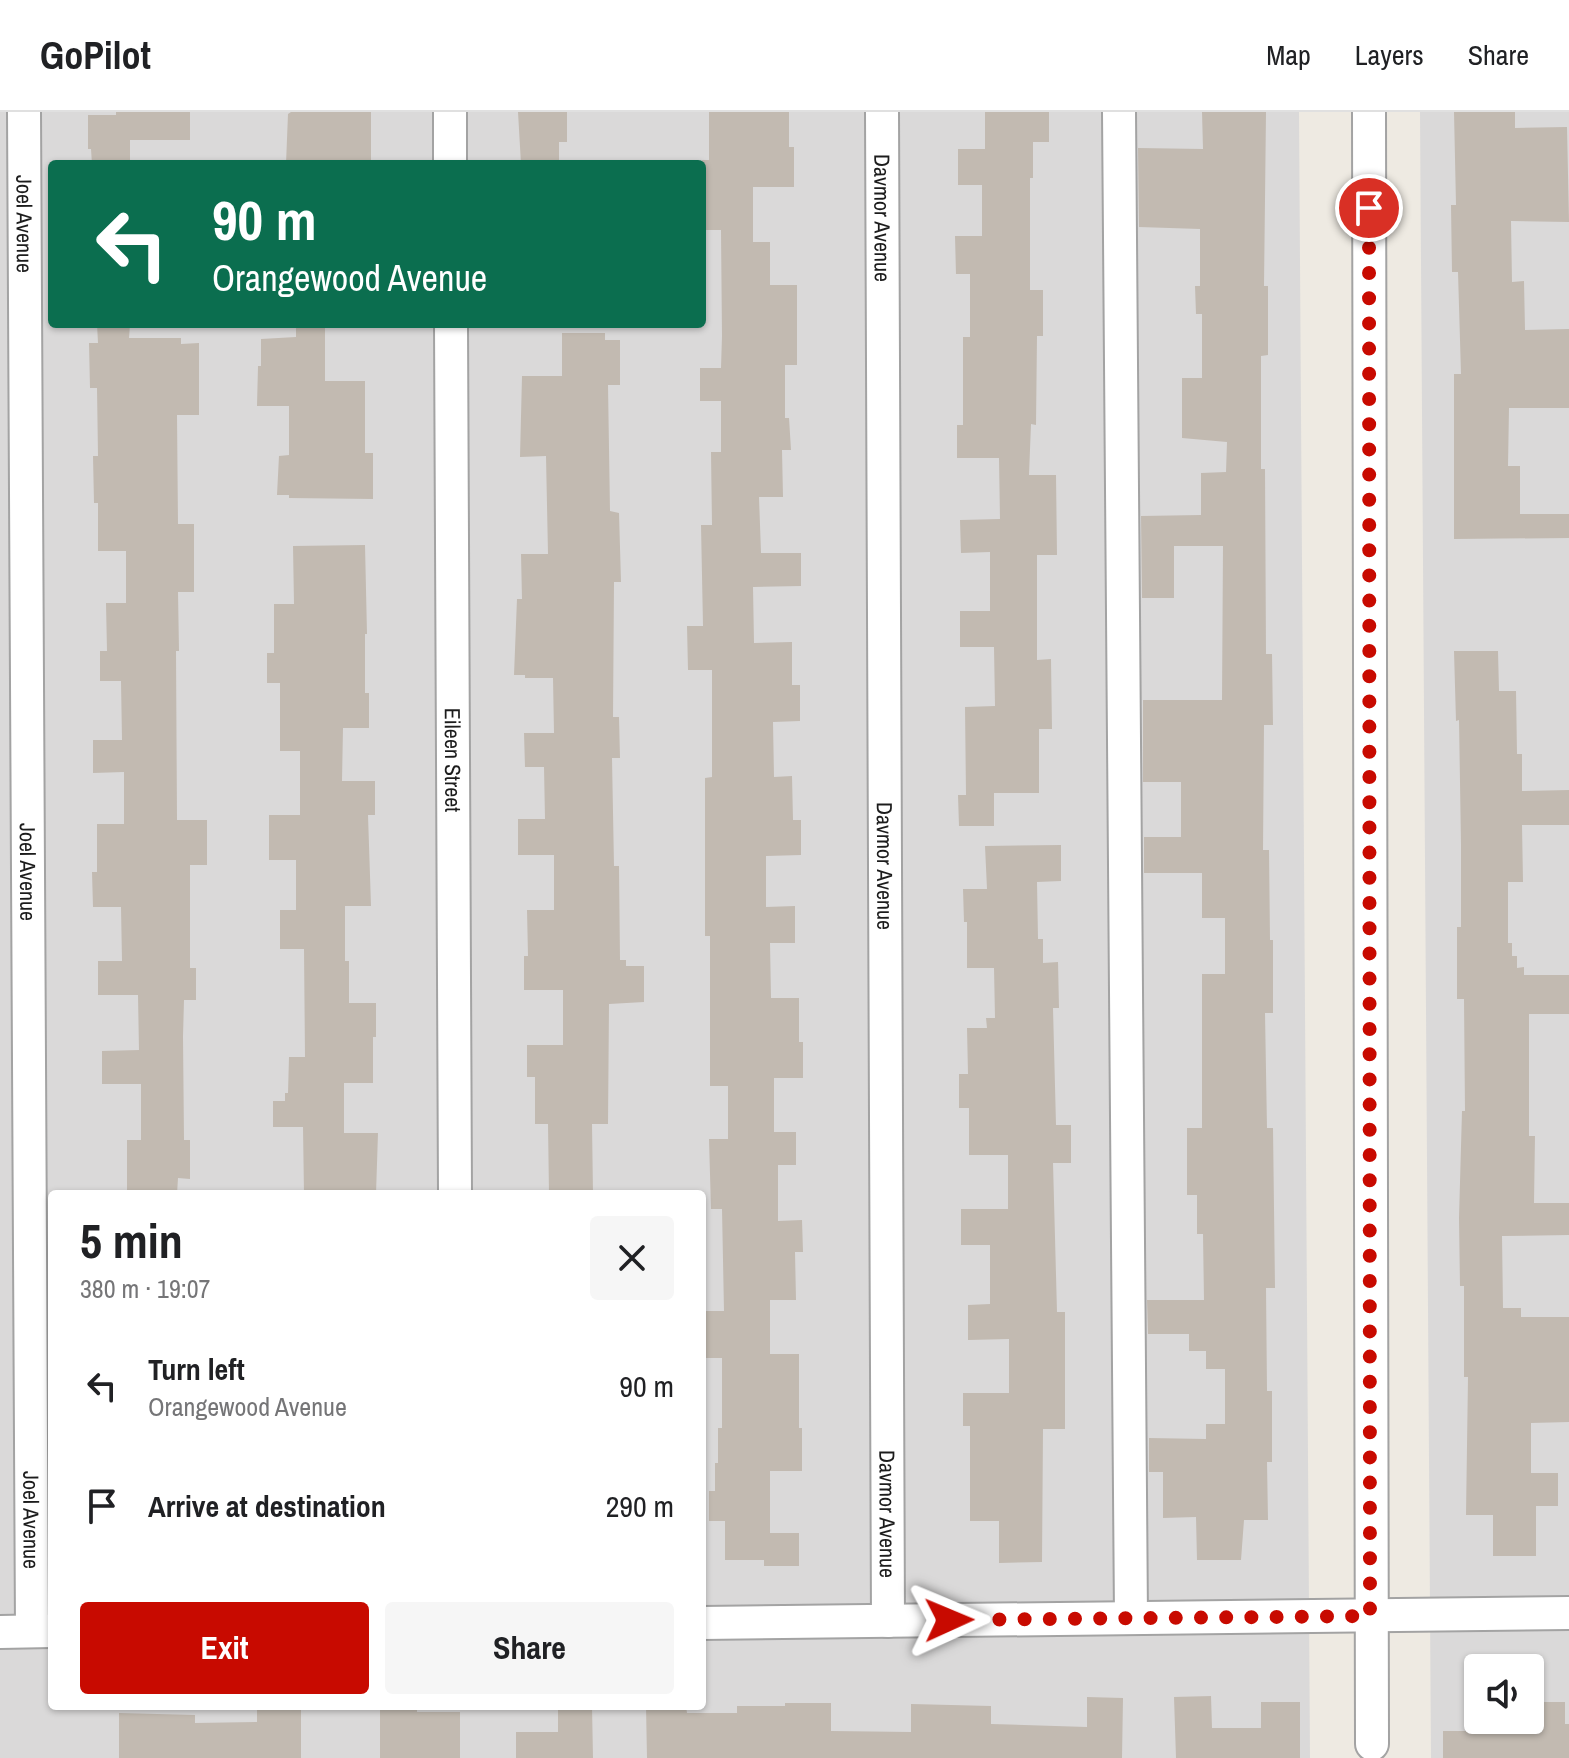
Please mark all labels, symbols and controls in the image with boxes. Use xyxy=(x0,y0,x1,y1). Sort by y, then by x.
text: GoPilot xyxy=(40,30,151,81)
text: Map xyxy=(1266,36,1311,74)
text: Layers xyxy=(1355,36,1424,74)
text: Share xyxy=(1468,36,1529,74)
street label: Davmor Avenue xyxy=(867,154,898,282)
pin xyxy=(1335,174,1403,242)
street label: Joel Avenue xyxy=(9,175,40,273)
text: 90 m xyxy=(212,182,317,257)
icon: arrive xyxy=(1347,186,1391,230)
icon: left xyxy=(80,192,184,296)
text: Orangewood Avenue xyxy=(212,254,487,302)
street label: Eileen Street xyxy=(438,708,468,812)
street label: Davmor Avenue xyxy=(870,802,900,930)
street label: Joel Avenue xyxy=(13,823,43,921)
text: 5 min xyxy=(80,1208,183,1273)
button: close xyxy=(590,1216,674,1300)
text: 380 m · 19:07 xyxy=(80,1271,210,1306)
text: Turn left xyxy=(148,1349,245,1389)
icon: left xyxy=(80,1364,124,1408)
text: 90 m xyxy=(619,1366,674,1406)
text: Orangewood Avenue xyxy=(148,1389,347,1424)
street label: Davmor Avenue xyxy=(872,1450,903,1578)
street label: Joel Avenue xyxy=(16,1471,47,1569)
icon: arrive xyxy=(80,1484,124,1528)
text: Arrive at destination xyxy=(148,1486,386,1526)
text: 290 m xyxy=(606,1486,674,1526)
position arrow xyxy=(907,1578,991,1662)
button: Exit xyxy=(80,1602,369,1694)
button: Share xyxy=(385,1602,674,1694)
map controls xyxy=(1464,1654,1544,1734)
button: sound xyxy=(1464,1654,1544,1734)

